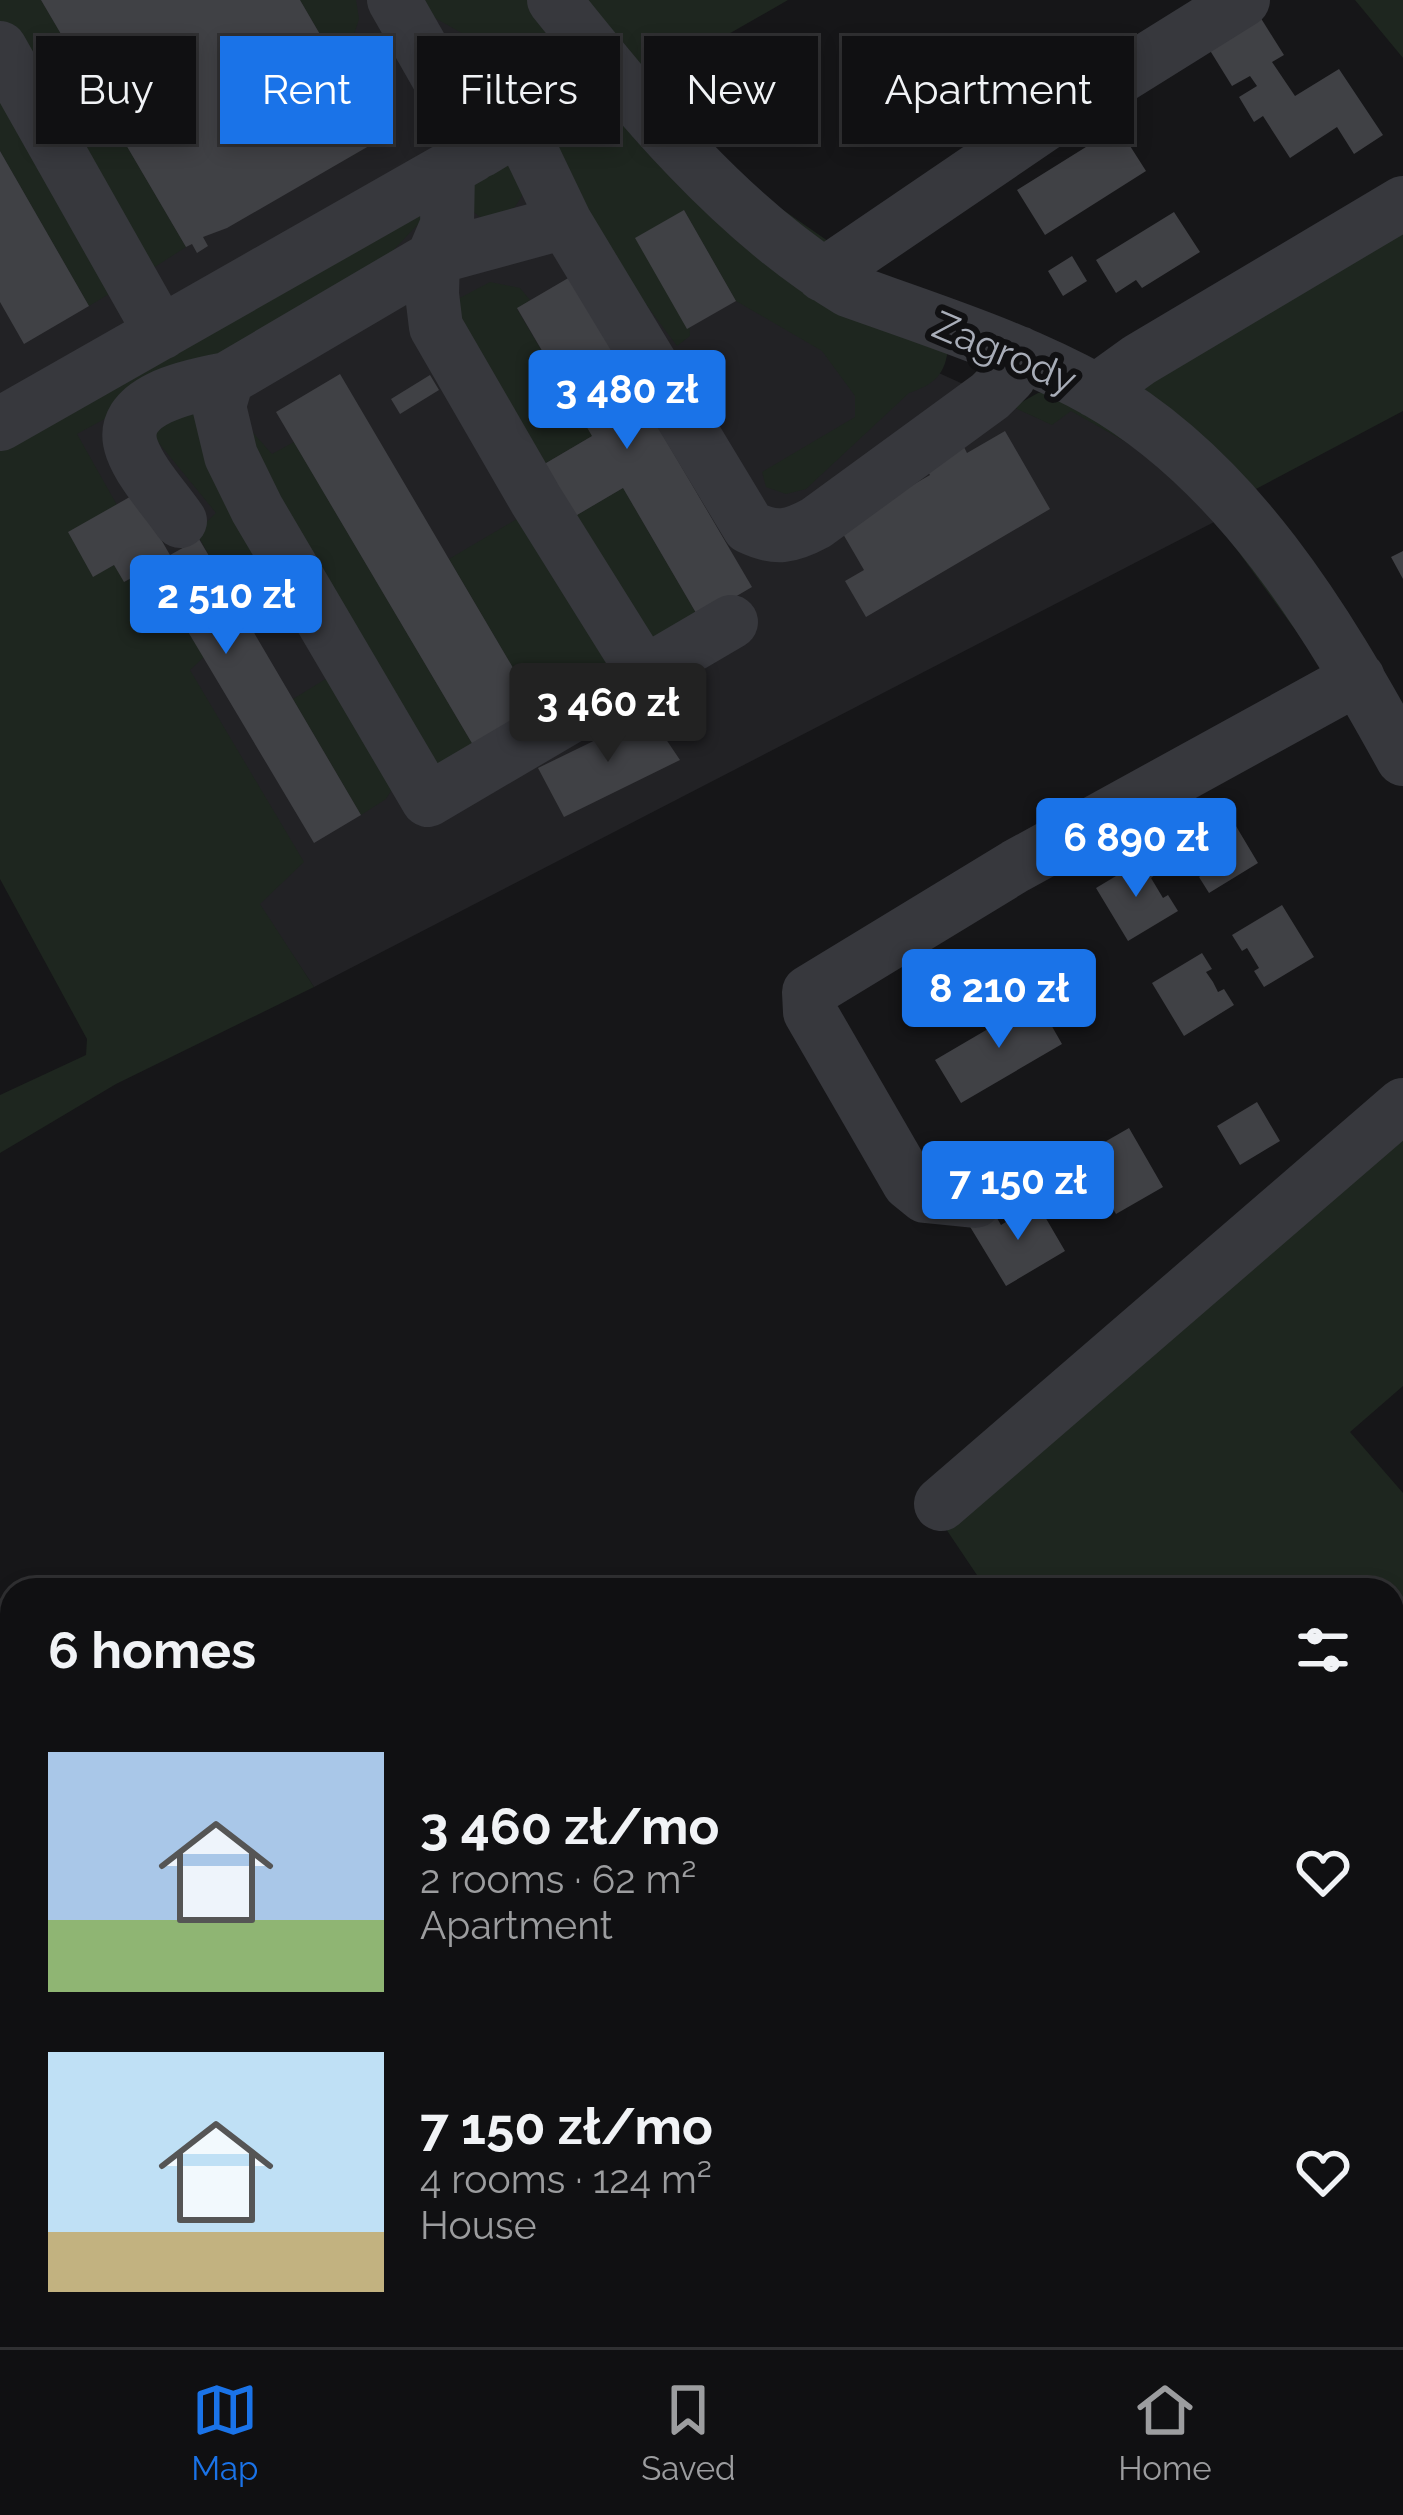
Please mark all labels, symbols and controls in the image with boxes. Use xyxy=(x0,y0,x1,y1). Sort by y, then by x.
chip: Buy xyxy=(36,36,196,144)
chip: Rent xyxy=(220,36,393,144)
chip: Filters xyxy=(417,36,620,144)
chip: New xyxy=(644,36,818,144)
chip: Apartment xyxy=(842,36,1134,144)
street label: Zagrody xyxy=(926,301,1084,403)
pin: 3 480 zł xyxy=(503,350,751,452)
text: 3 480 zł xyxy=(556,366,698,412)
pin: 2 510 zł xyxy=(102,555,350,657)
text: 2 510 zł xyxy=(157,571,295,617)
pin: 3 460 zł xyxy=(484,663,732,765)
text: 3 460 zł xyxy=(536,679,680,725)
pin: 6 890 zł xyxy=(1012,798,1260,900)
text: 6 890 zł xyxy=(1063,814,1209,860)
pin: 8 210 zł xyxy=(875,949,1123,1051)
text: 8 210 zł xyxy=(929,965,1069,1011)
pin: 7 150 zł xyxy=(894,1141,1142,1243)
text: 7 150 zł xyxy=(949,1157,1087,1203)
icon: filters xyxy=(1290,1617,1356,1683)
text: 6 homes xyxy=(48,1620,256,1680)
text: 3 460 zł/mo xyxy=(420,1796,719,1856)
icon: home xyxy=(144,1800,288,1944)
icon: heart xyxy=(1290,1839,1356,1905)
text: 2 rooms · 62 m² xyxy=(420,1856,696,1902)
text: Apartment xyxy=(420,1902,613,1948)
text: 7 150 zł/mo xyxy=(420,2096,713,2156)
icon: home xyxy=(144,2100,288,2244)
icon: heart xyxy=(1290,2139,1356,2205)
text: 4 rooms · 124 m² xyxy=(420,2156,712,2202)
text: House xyxy=(420,2202,537,2248)
tab: Map xyxy=(191,2377,258,2488)
tab: Saved xyxy=(641,2377,736,2488)
tab: Home xyxy=(1118,2377,1212,2488)

